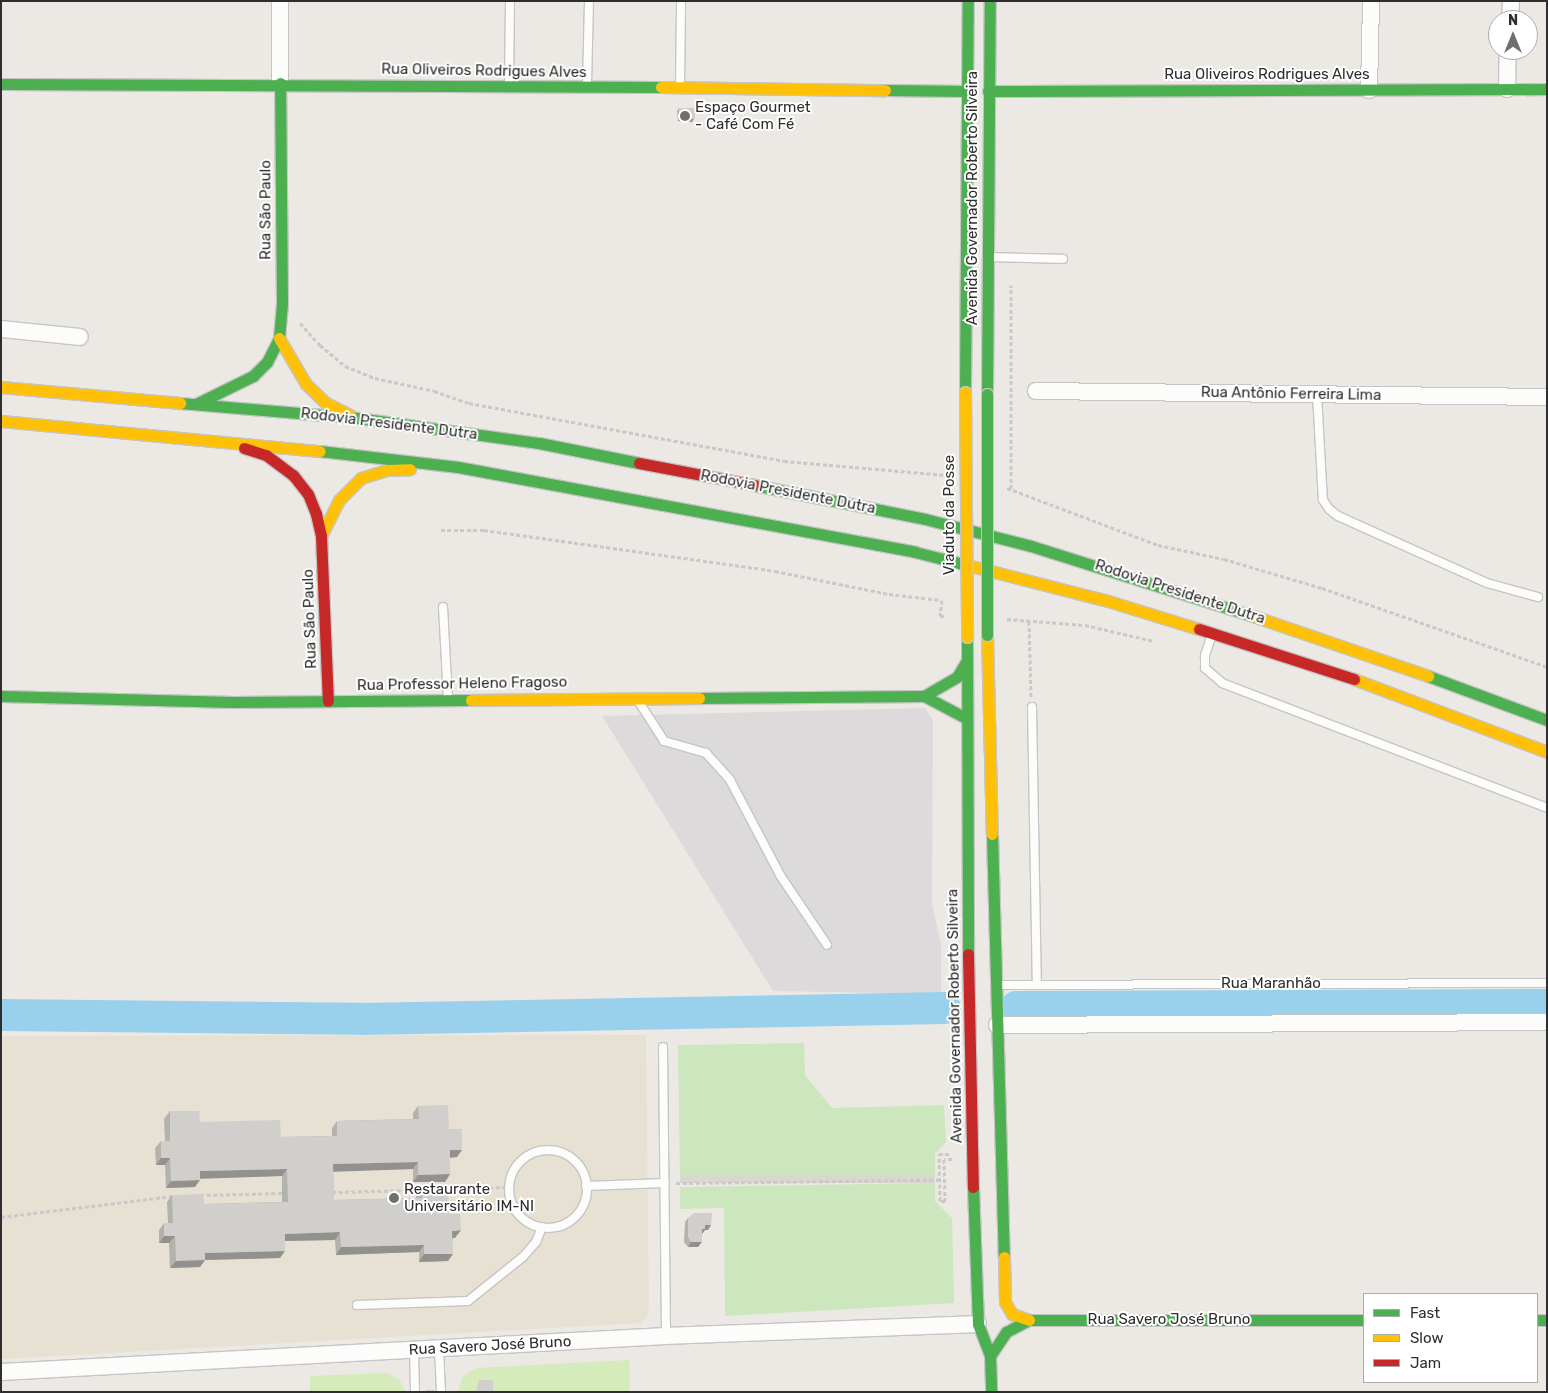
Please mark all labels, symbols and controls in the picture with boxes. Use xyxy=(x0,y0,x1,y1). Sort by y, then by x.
north arrow xyxy=(1488,10,1538,60)
text: N xyxy=(1508,12,1518,29)
street label: Rua Oliveiros Rodrigues Alves xyxy=(381,60,587,82)
street label: Rua Oliveiros Rodrigues Alves xyxy=(1164,66,1370,84)
street label: Avenida Governador Roberto Silveira xyxy=(964,71,982,325)
place label: Espaço Gourmet - Café Com Fé xyxy=(695,98,811,133)
marker: Espaço Gourmet - Café Com Fé xyxy=(679,110,691,122)
street label: Rua São Paulo xyxy=(257,160,275,260)
street label: Rua Antônio Ferreira Lima xyxy=(1200,383,1382,405)
street label: Rodovia Presidente Dutra xyxy=(300,404,478,444)
street label: Viaduto da Posse xyxy=(941,455,959,575)
street label: Rodovia Presidente Dutra xyxy=(699,466,877,518)
street label: Rodovia Presidente Dutra xyxy=(1093,556,1267,628)
street label: Rua São Paulo xyxy=(299,569,321,669)
street label: Rua Professor Heleno Fragoso xyxy=(357,673,567,695)
street label: Avenida Governador Roberto Silveira xyxy=(944,889,966,1143)
street label: Rua Maranhão xyxy=(1221,975,1321,993)
place label: Restaurante Universitário IM-NI xyxy=(404,1180,534,1215)
marker: Restaurante Universitário IM-NI xyxy=(388,1192,400,1204)
legend xyxy=(1363,1293,1538,1383)
text: Fast xyxy=(1410,1304,1440,1322)
street label: Rua Savero José Bruno xyxy=(1088,1311,1250,1329)
text: Slow xyxy=(1410,1329,1443,1347)
street label: Rua Savero José Bruno xyxy=(408,1333,572,1359)
text: Jam xyxy=(1410,1354,1441,1372)

